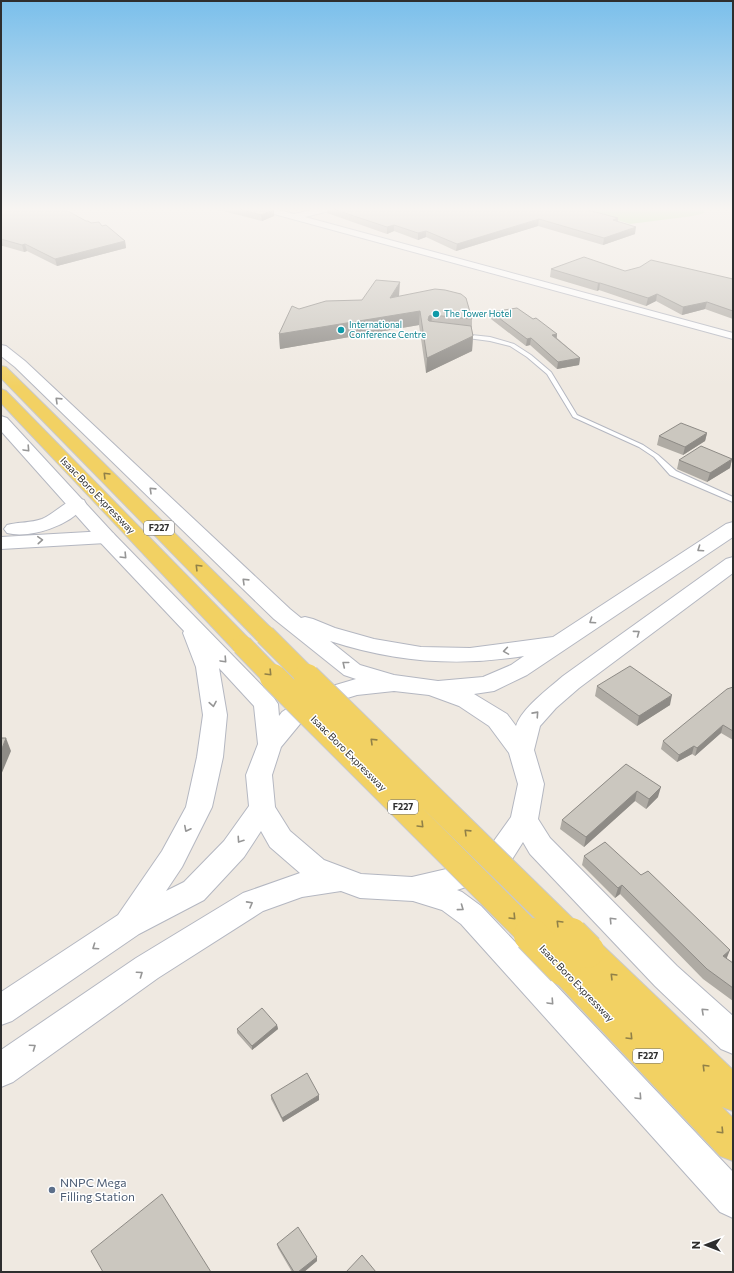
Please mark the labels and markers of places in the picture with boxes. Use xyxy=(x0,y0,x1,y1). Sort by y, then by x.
place label: The Tower Hotel xyxy=(444,308,512,319)
marker: The Tower Hotel xyxy=(431,309,441,319)
place label: International Conference Centre xyxy=(349,319,426,340)
marker: International Conference Centre xyxy=(336,325,346,335)
place label: NNPC Mega Filling Station xyxy=(60,1175,135,1203)
marker: NNPC Mega Filling Station xyxy=(47,1185,57,1195)

